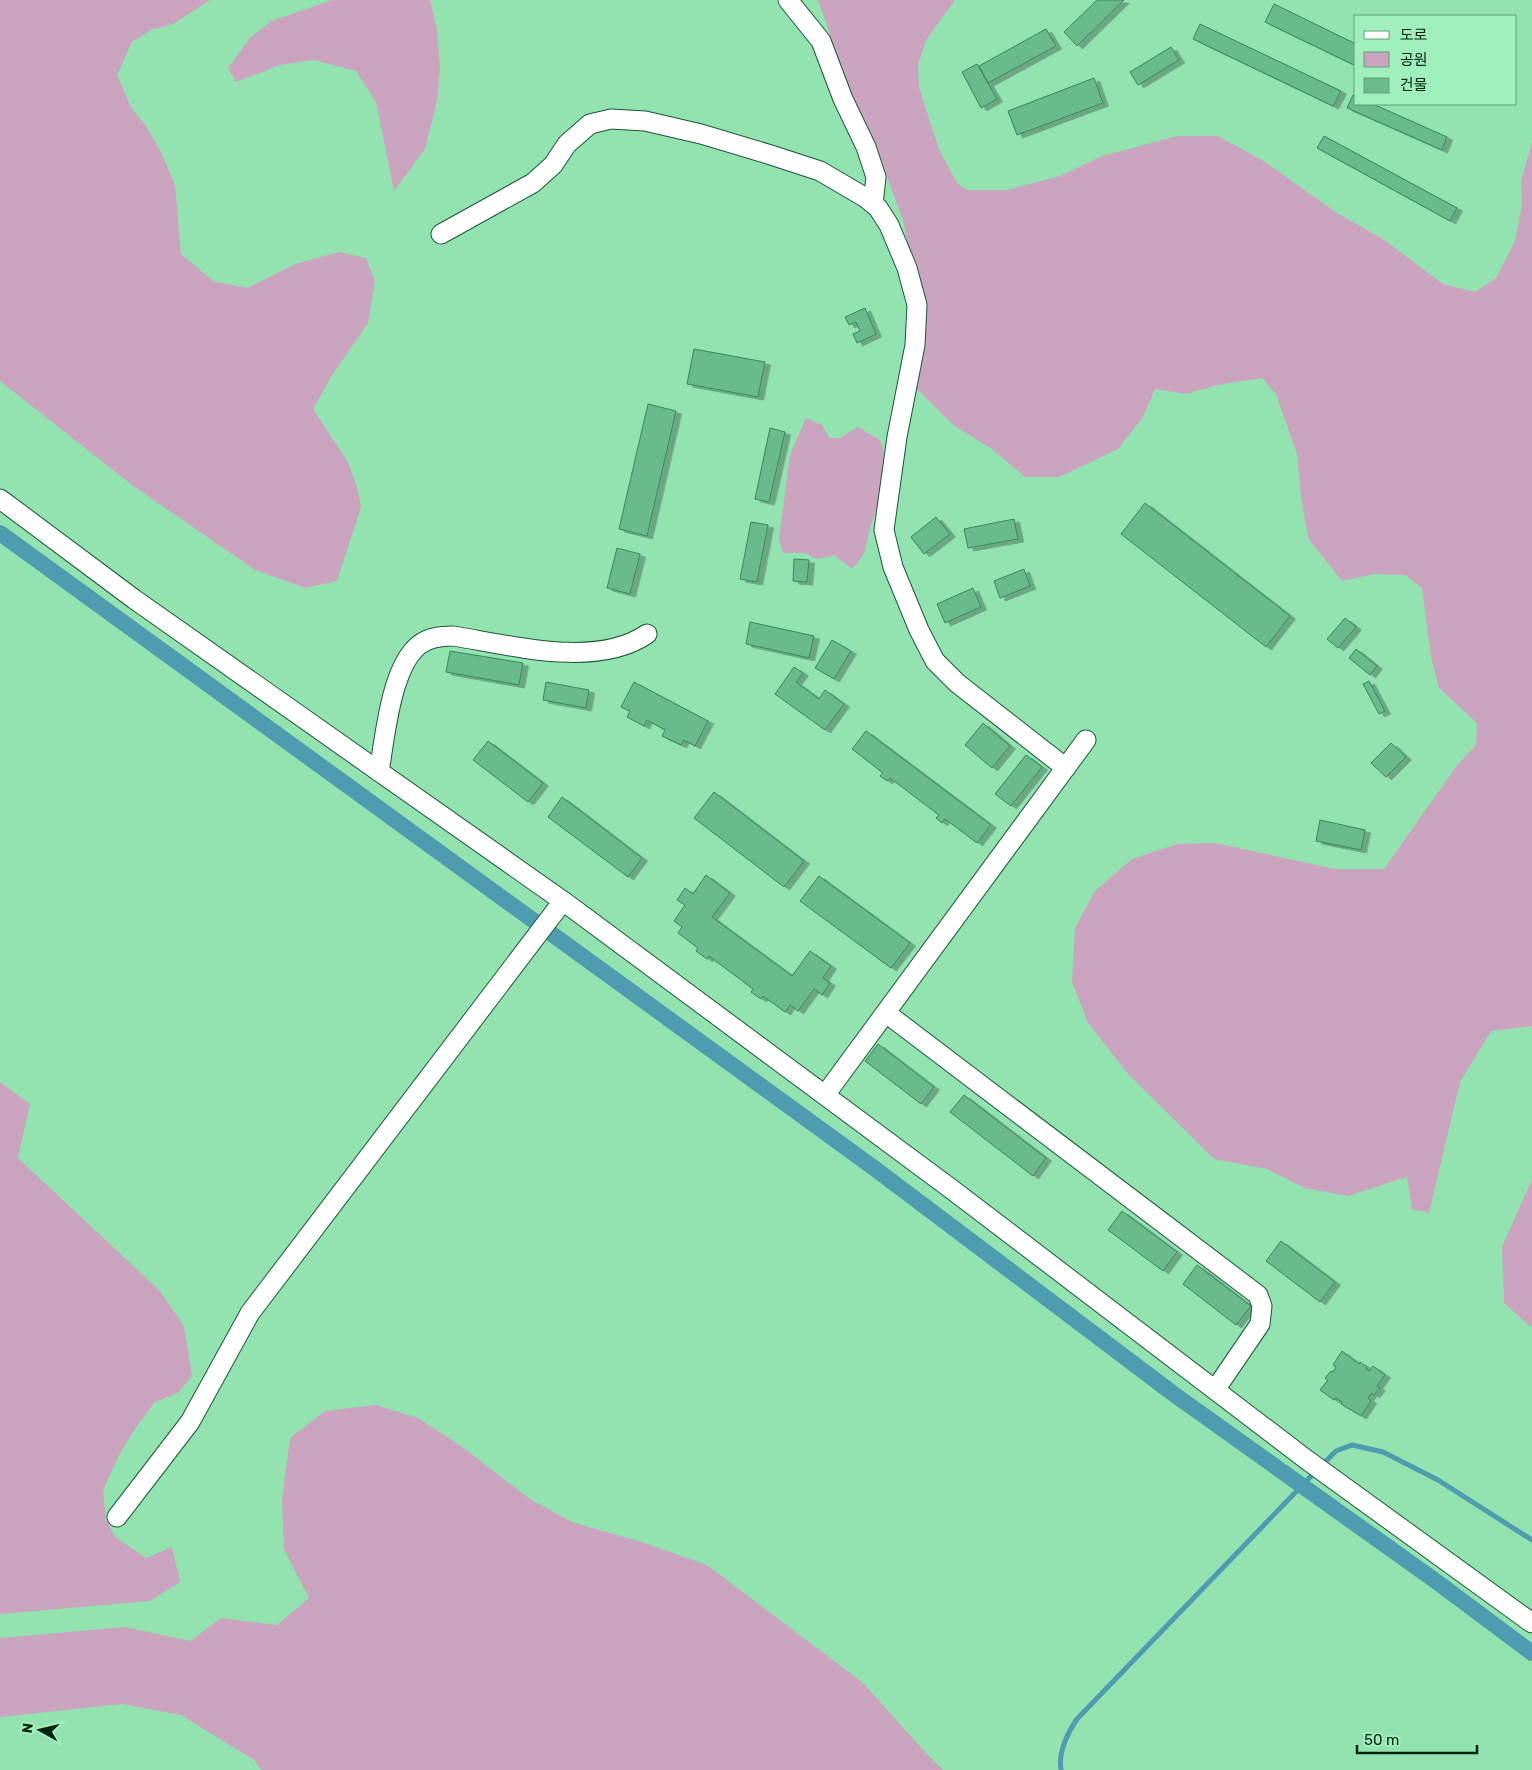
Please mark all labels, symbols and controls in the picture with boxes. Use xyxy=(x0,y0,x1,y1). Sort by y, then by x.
legend xyxy=(1354,15,1517,105)
text: 도로 xyxy=(1400,26,1428,44)
text: 공원 xyxy=(1400,51,1428,69)
text: 건물 xyxy=(1400,76,1428,94)
north arrow xyxy=(15,1705,65,1755)
text: N xyxy=(19,1722,37,1734)
scale bar xyxy=(1357,1722,1477,1754)
text: 50 m xyxy=(1364,1731,1399,1749)

